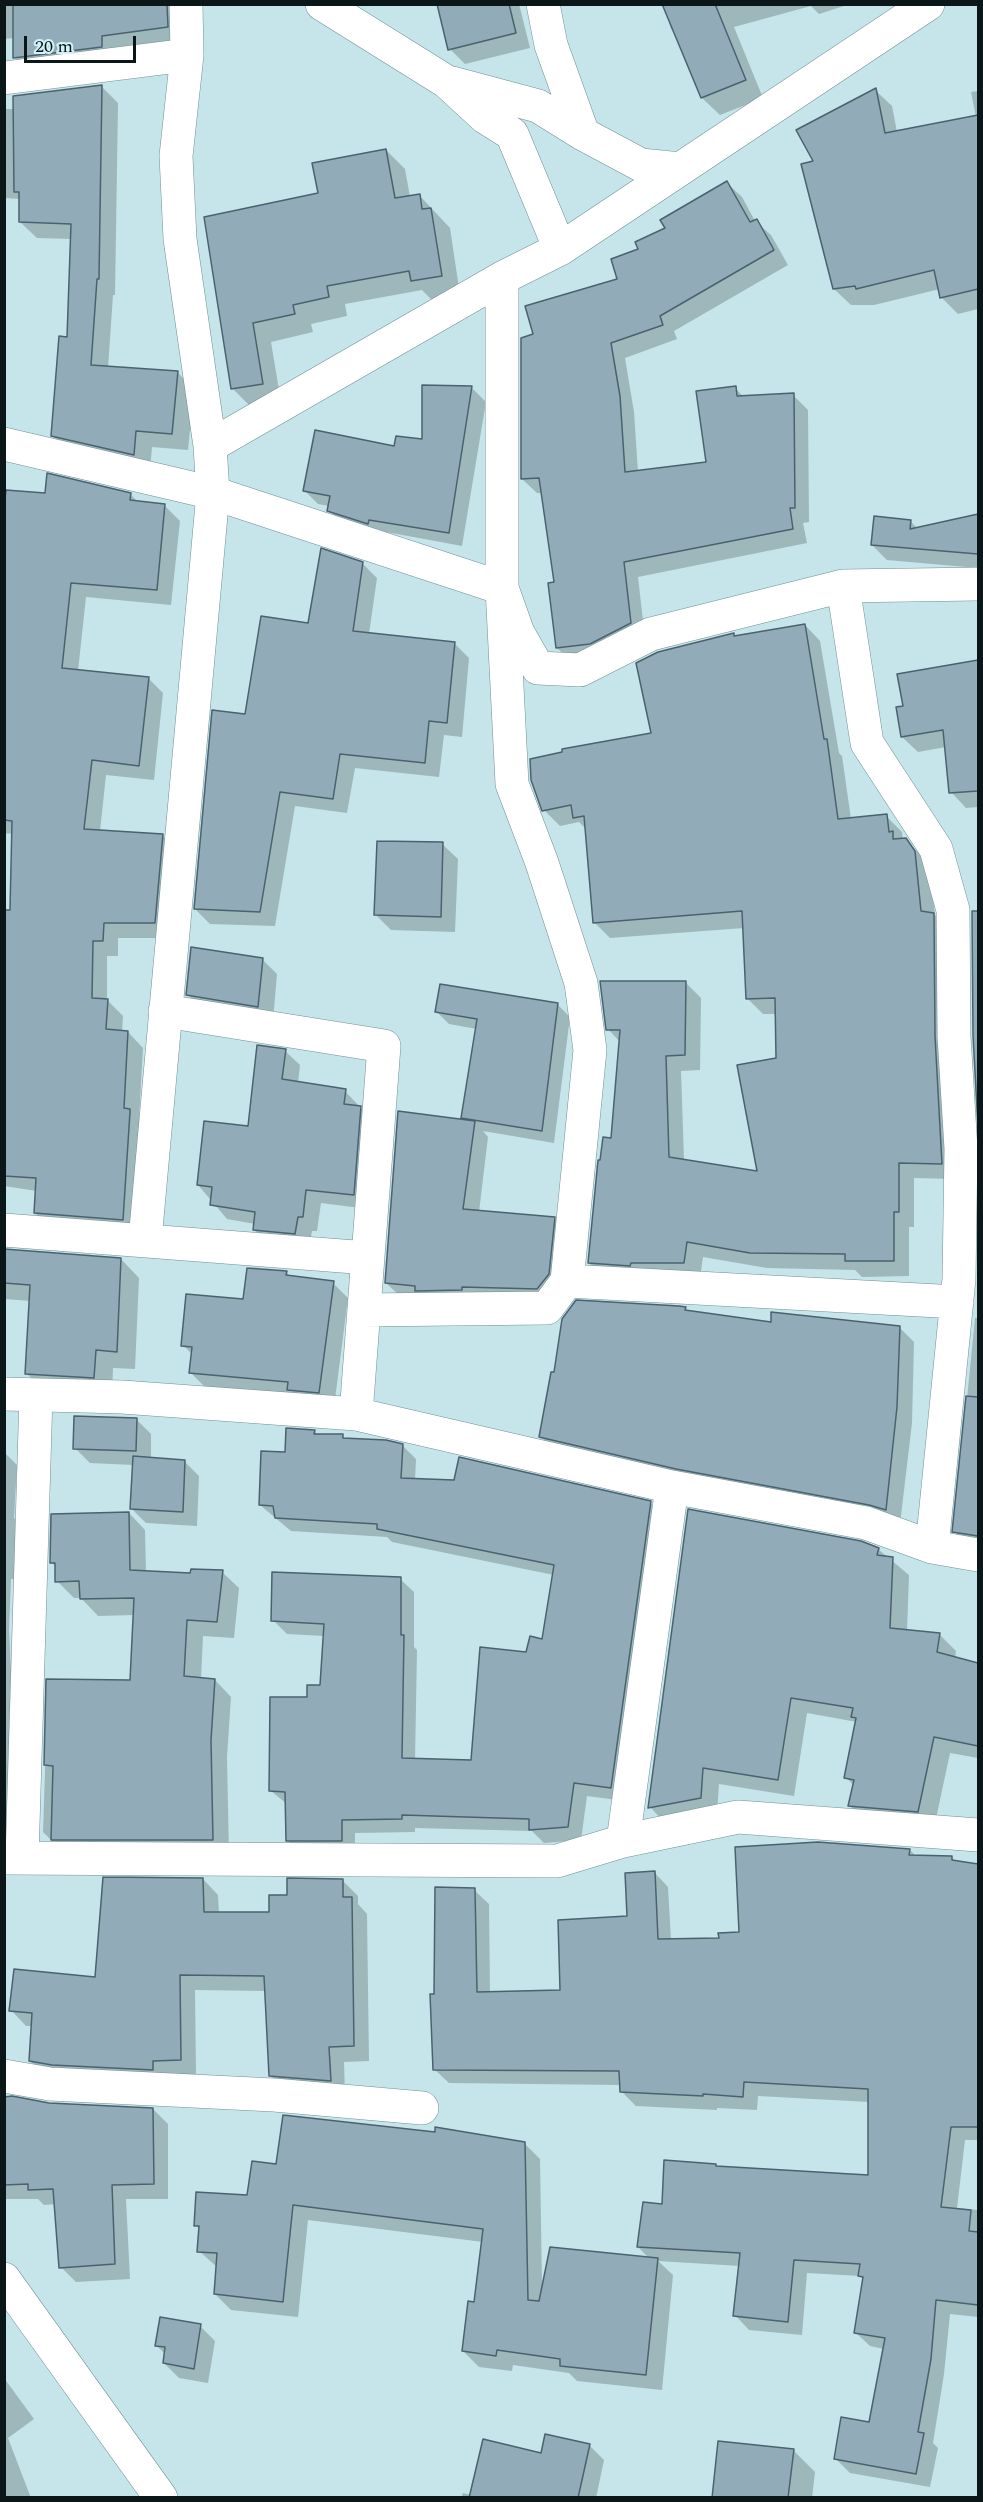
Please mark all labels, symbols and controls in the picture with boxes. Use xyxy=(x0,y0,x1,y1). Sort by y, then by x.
scale bar xyxy=(27,24,140,62)
text: 20 m xyxy=(35,33,73,60)

